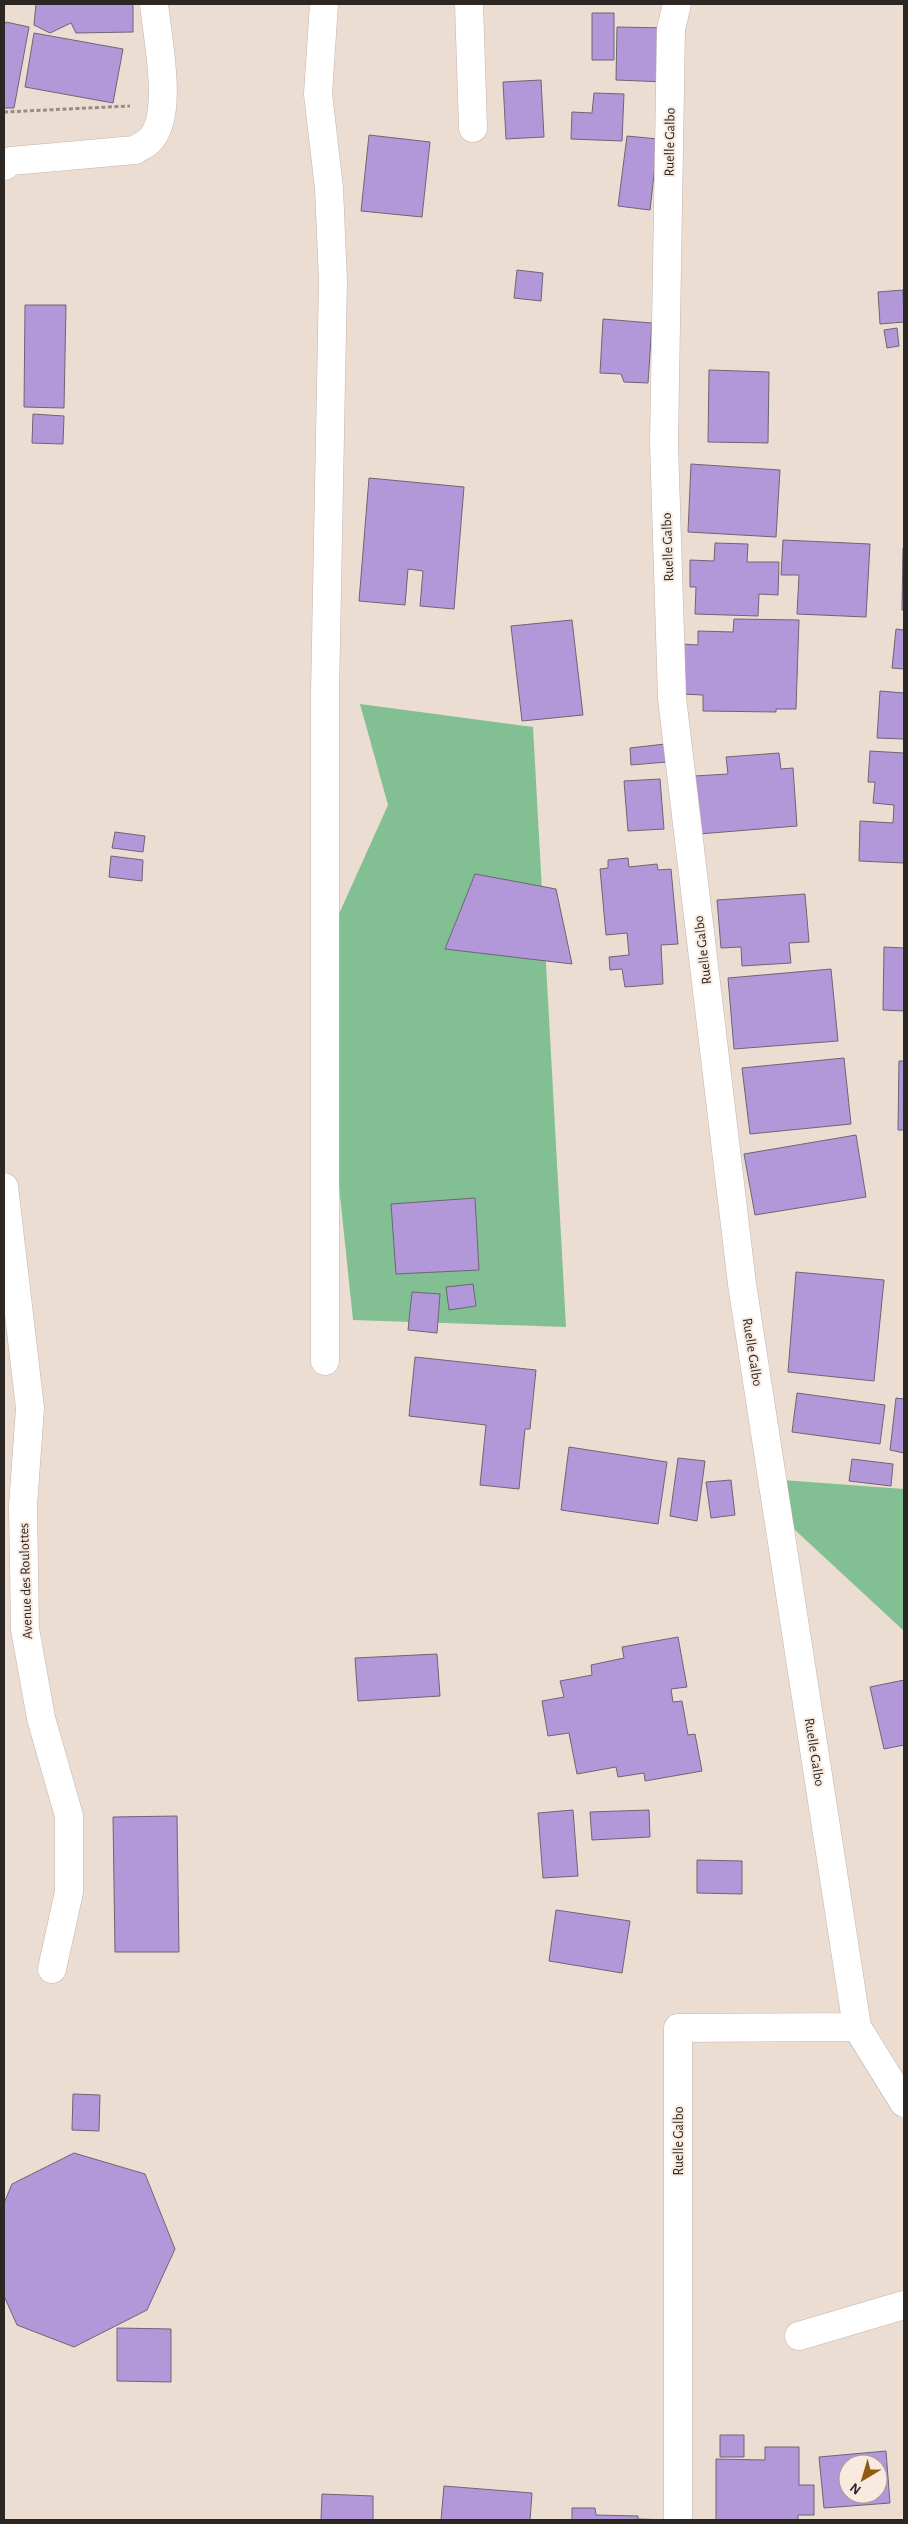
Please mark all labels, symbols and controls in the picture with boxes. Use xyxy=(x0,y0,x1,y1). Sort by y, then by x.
street label: Ruelle Galbo xyxy=(662,107,678,177)
street label: Ruelle Galbo xyxy=(660,512,676,582)
street label: Ruelle Galbo xyxy=(692,915,714,985)
street label: Ruelle Galbo xyxy=(740,1317,764,1387)
street label: Avenue des Roulottes xyxy=(17,1523,35,1639)
street label: Ruelle Galbo xyxy=(802,1717,826,1787)
street label: Ruelle Galbo xyxy=(672,2106,686,2176)
north arrow xyxy=(838,2454,888,2504)
text: N xyxy=(847,2480,864,2497)

